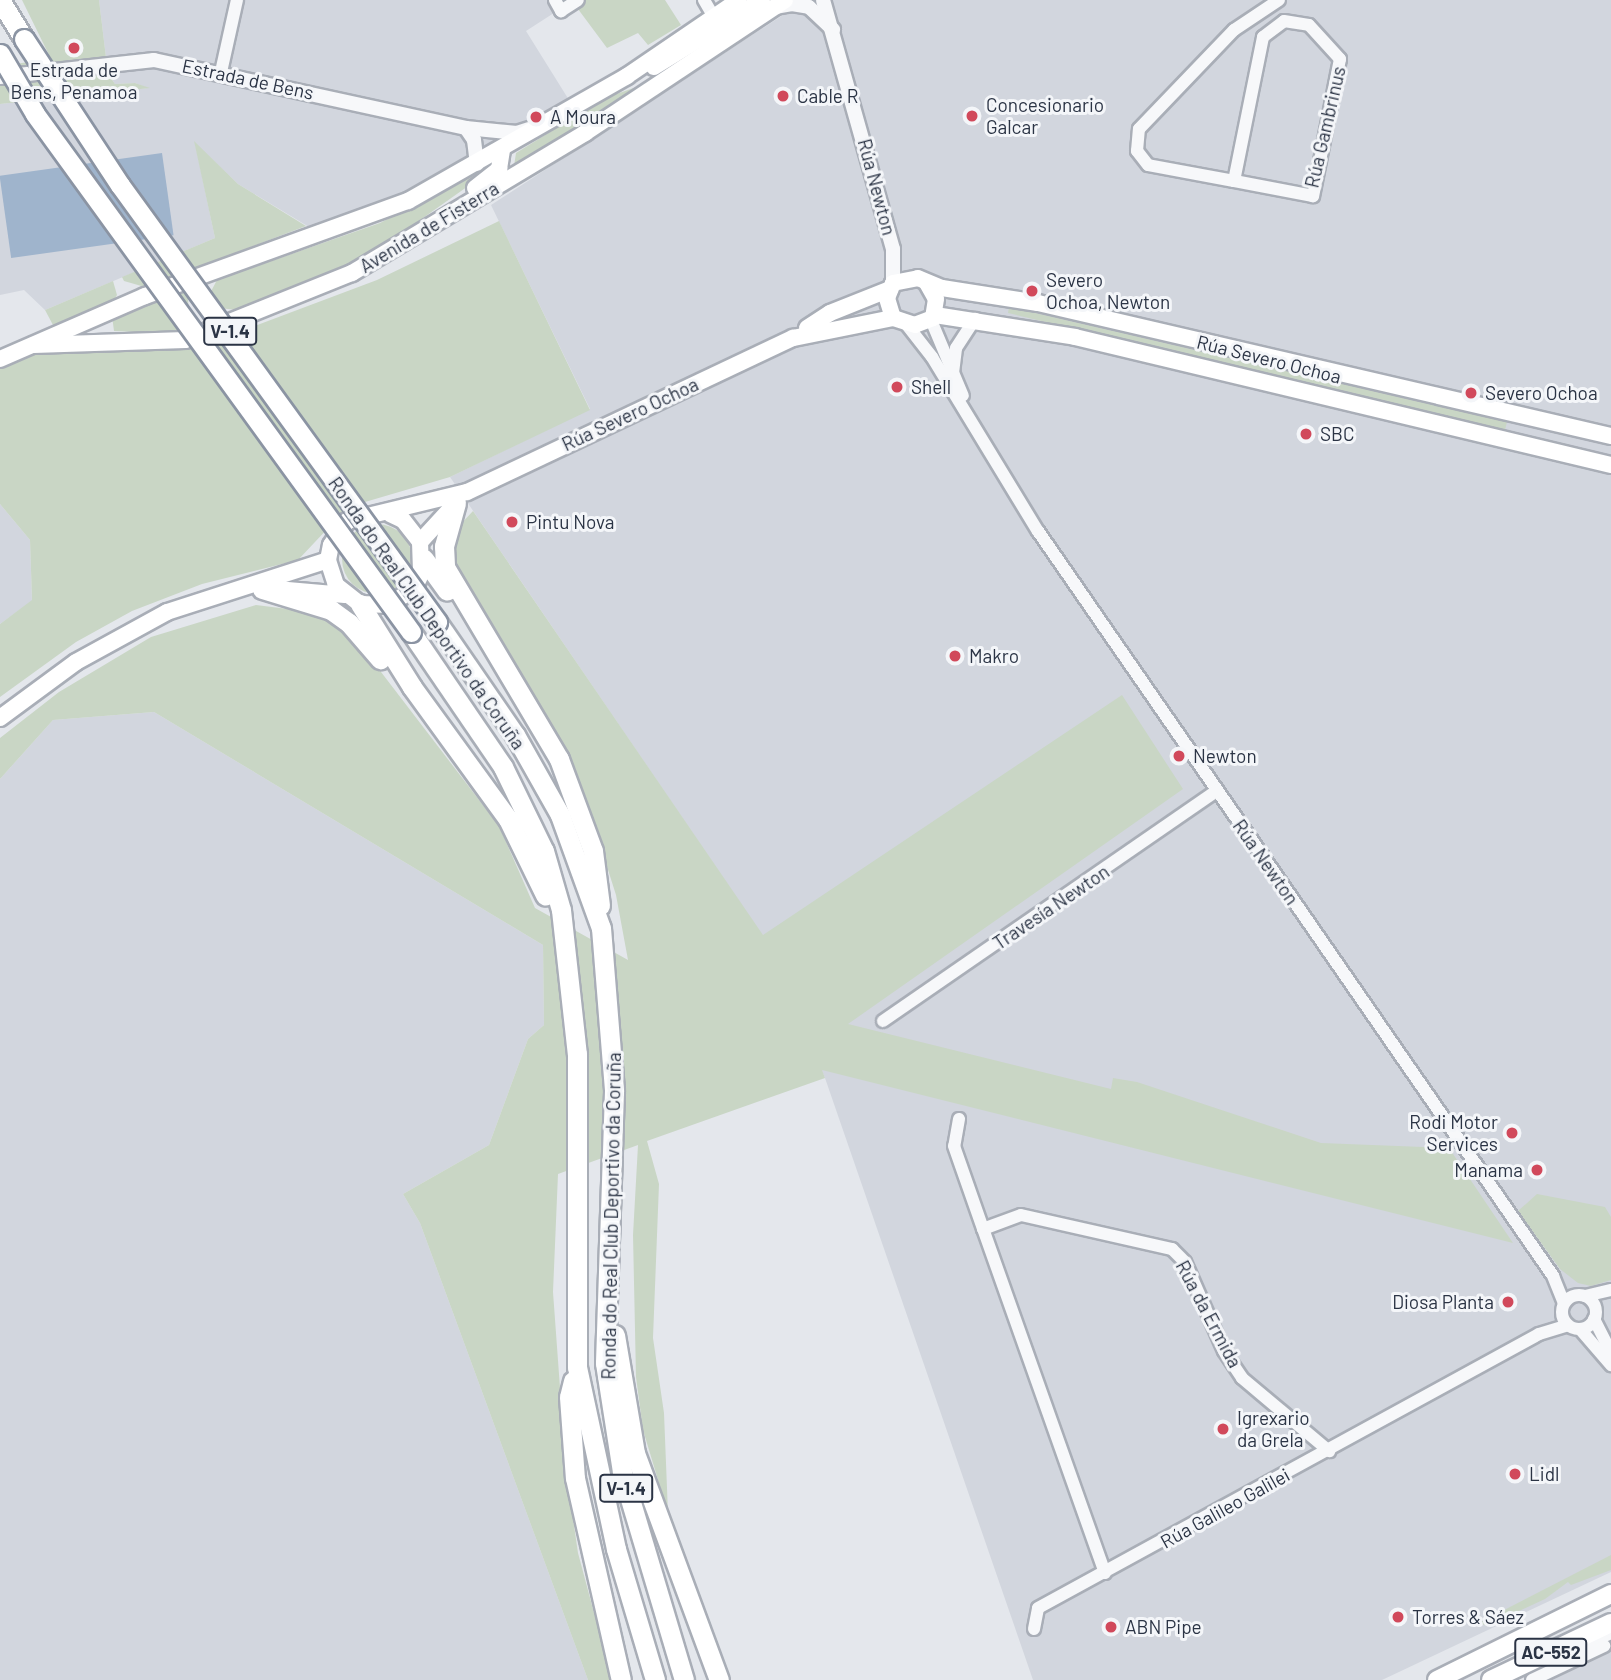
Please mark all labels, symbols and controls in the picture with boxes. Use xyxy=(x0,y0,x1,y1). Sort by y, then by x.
marker: Estrada de Bens, Penamoa xyxy=(66,40,82,56)
street label: Estrada de Bens xyxy=(180,54,316,104)
place label: Estrada de Bens, Penamoa xyxy=(11,59,137,103)
street label: Rúa Gambrinus xyxy=(1300,64,1350,190)
place label: Cable R xyxy=(797,85,858,107)
marker: Cable R xyxy=(775,88,791,104)
place label: Concesionario Galcar xyxy=(986,94,1104,138)
place label: A Moura xyxy=(550,106,616,128)
marker: Concesionario Galcar xyxy=(964,108,980,124)
marker: A Moura xyxy=(528,109,544,125)
street label: Rúa Newton xyxy=(853,136,901,238)
street label: Avenida de Fisterra xyxy=(355,177,503,277)
place label: Severo Ochoa, Newton xyxy=(1046,269,1170,313)
marker: Severo Ochoa, Newton xyxy=(1024,283,1040,299)
road number: V-1.4 xyxy=(202,316,258,346)
street label: Rúa Severo Ochoa xyxy=(1194,330,1344,388)
street label: Rúa Severo Ochoa xyxy=(558,372,702,456)
place label: Shell xyxy=(911,376,951,398)
marker: Shell xyxy=(889,379,905,395)
place label: Severo Ochoa xyxy=(1485,382,1598,404)
marker: Severo Ochoa xyxy=(1463,385,1479,401)
place label: SBC xyxy=(1320,423,1355,445)
marker: SBC xyxy=(1298,426,1314,442)
street label: Ronda do Real Club Deportivo da Coruña xyxy=(324,472,530,754)
place label: Pintu Nova xyxy=(526,511,615,533)
marker: Pintu Nova xyxy=(504,514,520,530)
place label: Makro xyxy=(969,645,1019,667)
marker: Makro xyxy=(947,648,963,664)
place label: Newton xyxy=(1193,745,1257,767)
marker: Newton xyxy=(1171,748,1187,764)
street label: Rúa Newton xyxy=(1228,815,1304,909)
street label: Travesía Newton xyxy=(989,860,1113,954)
street label: Ronda do Real Club Deportivo da Coruña xyxy=(597,1052,625,1380)
place label: Rodi Motor Services xyxy=(1409,1111,1498,1155)
marker: Rodi Motor Services xyxy=(1504,1125,1520,1141)
place label: Manama xyxy=(1454,1159,1523,1181)
marker: Manama xyxy=(1529,1162,1545,1178)
street label: Rúa da Ermida xyxy=(1171,1256,1247,1372)
place label: Diosa Planta xyxy=(1392,1291,1494,1313)
marker: Diosa Planta xyxy=(1500,1294,1516,1310)
place label: Igrexario da Grela xyxy=(1237,1407,1310,1451)
marker: Igrexario da Grela xyxy=(1215,1421,1231,1437)
street label: Rúa Galileo Galilei xyxy=(1156,1463,1294,1553)
place label: Lidl xyxy=(1529,1463,1559,1485)
marker: Lidl xyxy=(1507,1466,1523,1482)
road number: V-1.4 xyxy=(598,1474,654,1503)
place label: Torres & Sáez xyxy=(1412,1606,1524,1628)
marker: Torres & Sáez xyxy=(1390,1609,1406,1625)
place label: ABN Pipe xyxy=(1125,1616,1202,1638)
marker: ABN Pipe xyxy=(1103,1619,1119,1635)
road number: AC-552 xyxy=(1514,1638,1588,1666)

